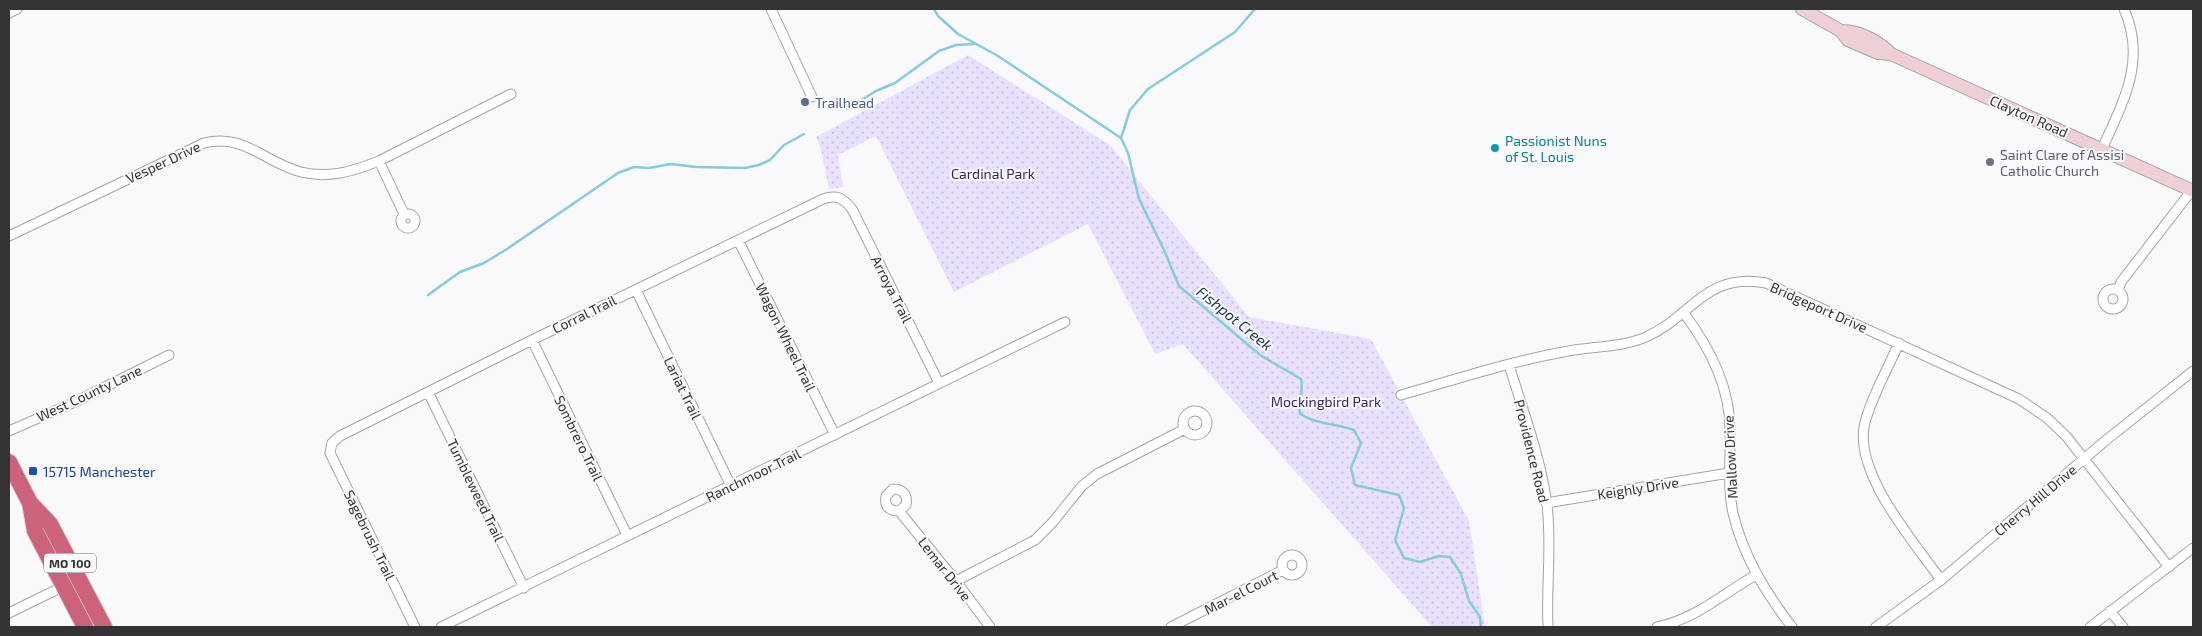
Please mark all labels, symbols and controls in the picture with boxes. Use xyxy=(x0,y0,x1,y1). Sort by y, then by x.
street label: Clayton Road xyxy=(1987,91,2071,141)
place label: Trailhead xyxy=(815,94,874,111)
marker: Trailhead xyxy=(799,96,811,108)
place label: Passionist Nuns of St. Louis xyxy=(1505,132,1607,165)
street label: Vesper Drive xyxy=(123,137,203,187)
marker: Passionist Nuns of St. Louis xyxy=(1489,142,1501,154)
place label: Saint Clare of Assisi Catholic Church xyxy=(2000,146,2124,179)
marker: Saint Clare of Assisi Catholic Church xyxy=(1984,156,1996,168)
park label: Cardinal Park xyxy=(951,165,1035,182)
street label: Arroya Trail xyxy=(868,253,917,326)
street label: Bridgeport Drive xyxy=(1768,278,1870,336)
street label: Wagon Wheel Trail xyxy=(752,280,820,395)
water label: Fishpot Creek xyxy=(1193,282,1277,354)
street label: Corral Trail xyxy=(549,291,620,337)
street label: Lariat Trail xyxy=(661,354,706,423)
street label: West County Lane xyxy=(34,361,144,425)
street label: Sombrero Trail xyxy=(551,393,607,484)
park label: Mockingbird Park xyxy=(1271,393,1381,410)
street label: Providence Road xyxy=(1511,398,1553,504)
street label: Mallow Drive xyxy=(1719,415,1741,499)
street label: Tumbleweed Trail xyxy=(444,436,509,545)
street label: Ranchmoor Trail xyxy=(703,444,804,505)
street label: Cherry Hill Drive xyxy=(1990,461,2080,539)
place label: 15715 Manchester xyxy=(43,463,156,480)
marker: 15715 Manchester xyxy=(27,465,39,477)
street label: Keighly Drive xyxy=(1596,473,1680,503)
street label: Sagebrush Trail xyxy=(341,487,400,584)
street label: Lemar Drive xyxy=(915,534,975,604)
road number: MO 100 xyxy=(44,554,96,572)
street label: Mar-el Court xyxy=(1201,566,1281,618)

